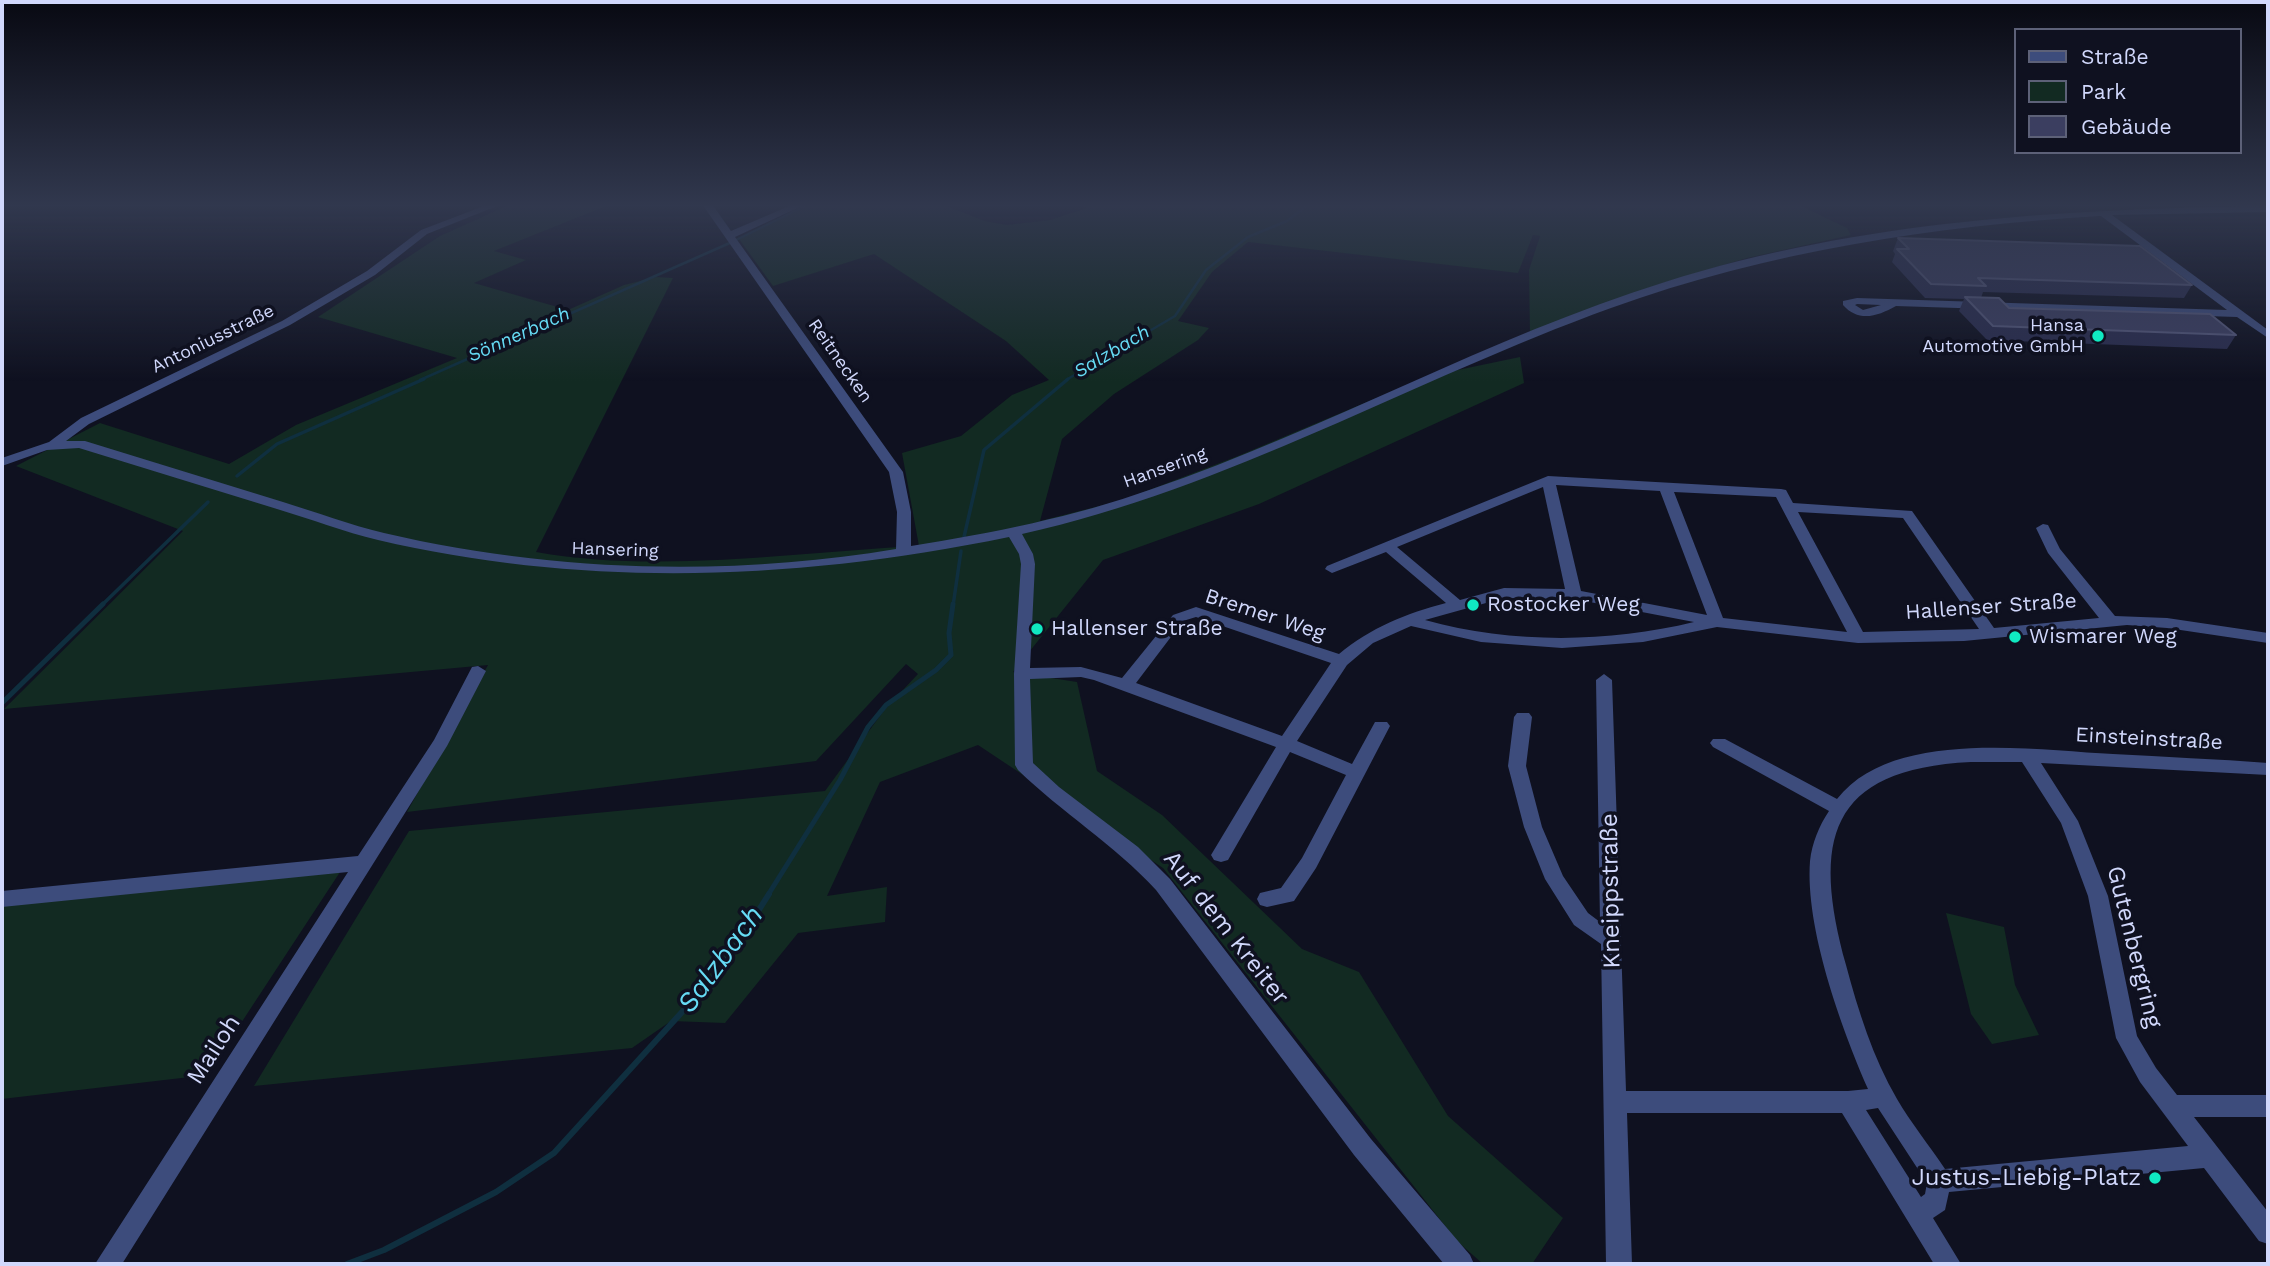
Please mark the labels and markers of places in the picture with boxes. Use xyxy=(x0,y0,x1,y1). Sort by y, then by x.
place label: Hansa Automotive GmbH xyxy=(1922,315,2084,358)
marker: Hansa Automotive GmbH xyxy=(2090,328,2106,344)
place label: Rostocker Weg xyxy=(1487,592,1640,618)
marker: Rostocker Weg xyxy=(1465,597,1481,613)
place label: Hallenser Straße xyxy=(1051,616,1223,642)
marker: Hallenser Straße xyxy=(1029,621,1045,637)
place label: Wismarer Weg xyxy=(2029,624,2177,650)
marker: Wismarer Weg xyxy=(2007,629,2023,645)
place label: Justus-Liebig-Platz xyxy=(1911,1164,2141,1192)
marker: Justus-Liebig-Platz xyxy=(2147,1170,2163,1186)

